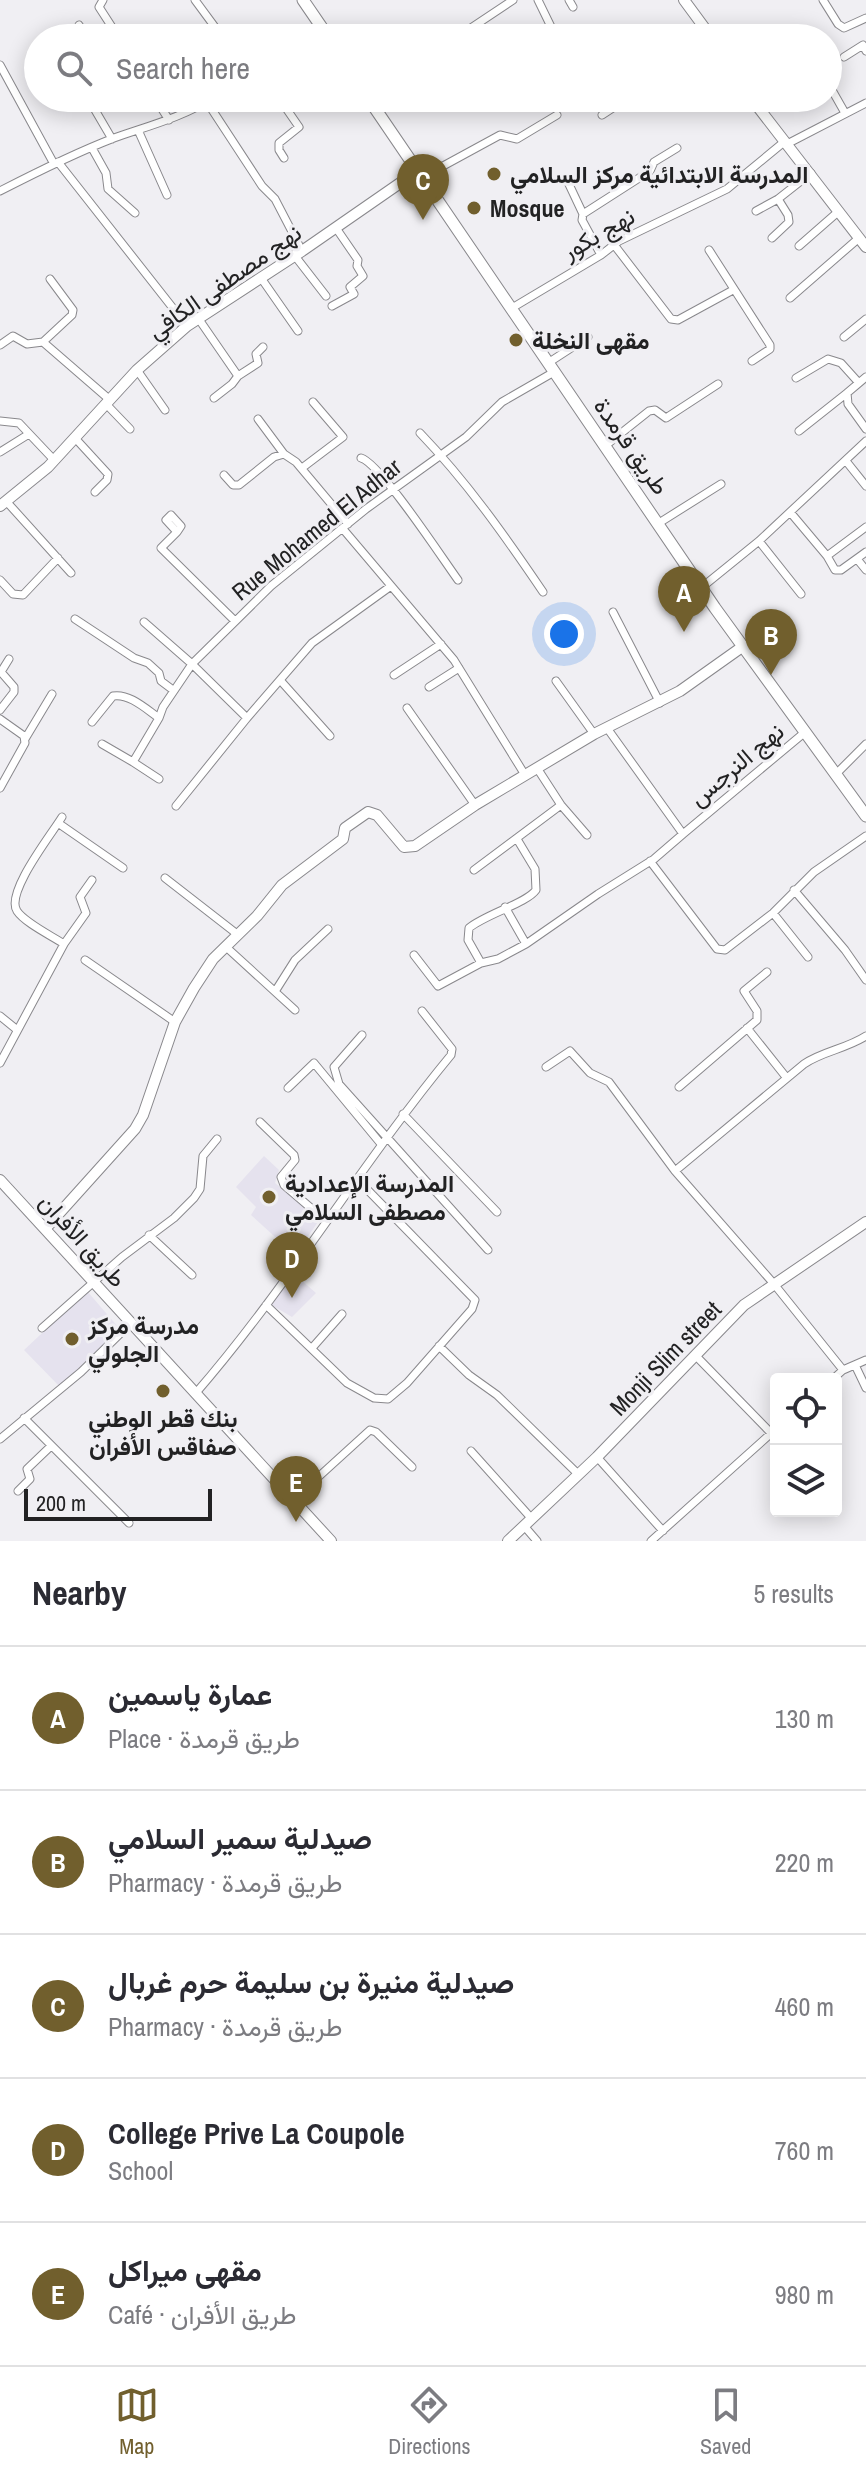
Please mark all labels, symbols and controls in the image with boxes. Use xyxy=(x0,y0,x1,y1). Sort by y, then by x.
search box xyxy=(24,24,842,112)
icon: search xyxy=(52,46,96,90)
text: Search here xyxy=(116,48,250,88)
pin: C xyxy=(397,154,449,220)
place label: المدرسة الابتدائية مركز السلامي xyxy=(510,158,808,195)
marker: المدرسة الابتدائية مركز السلامي xyxy=(485,165,503,183)
place label: Mosque xyxy=(490,192,564,224)
marker: Mosque xyxy=(465,199,483,217)
street label: نهج بكور xyxy=(555,199,641,269)
street label: نهج مصطفى الكافي xyxy=(141,216,310,349)
place label: مقهى النخلة xyxy=(532,324,649,356)
marker: مقهى النخلة xyxy=(507,331,525,349)
street label: طريق قرمدة xyxy=(587,391,677,501)
street label: Rue Mohamed El Adhar xyxy=(225,451,408,607)
pin: A xyxy=(658,566,710,632)
pin: B xyxy=(745,609,797,675)
your location xyxy=(544,614,584,654)
street label: نهج النرجس xyxy=(682,715,791,815)
place label: المدرسة الإعدادية مصطفى السلامي xyxy=(285,1167,454,1232)
street label: طريق الأفران xyxy=(32,1186,134,1294)
marker: المدرسة الإعدادية مصطفى السلامي xyxy=(260,1188,278,1206)
pin: D xyxy=(266,1232,318,1298)
street label: Monji Slim street xyxy=(602,1293,728,1422)
place label: مدرسة مركز الجلولي xyxy=(87,1309,199,1374)
marker: مدرسة مركز الجلولي xyxy=(63,1330,81,1348)
map controls xyxy=(770,1373,842,1517)
button: locate xyxy=(770,1373,842,1445)
marker: بنك قطر الوطني صفاقس الأفران xyxy=(154,1382,172,1400)
place label: بنك قطر الوطني صفاقس الأفران xyxy=(88,1402,238,1462)
button: layers xyxy=(770,1445,842,1517)
pin: E xyxy=(270,1456,322,1522)
scale bar xyxy=(24,1485,212,1521)
text: 200 m xyxy=(36,1488,86,1518)
text: Nearby xyxy=(32,1570,127,1616)
text: 5 results xyxy=(753,1576,834,1611)
text: عمارة ياسمين xyxy=(108,1674,272,1714)
text: A xyxy=(50,1701,66,1736)
text: 130 m xyxy=(775,1701,834,1736)
text: Place · طريق قرمدة xyxy=(108,1721,300,1756)
text: صيدلية سمير السلامي xyxy=(108,1818,372,1858)
text: B xyxy=(50,1845,66,1880)
text: 220 m xyxy=(775,1845,834,1880)
text: Pharmacy · طريق قرمدة xyxy=(108,1865,343,1900)
text: صيدلية منيرة بن سليمة حرم غربال xyxy=(108,1962,514,2002)
text: C xyxy=(50,1989,66,2024)
text: 460 m xyxy=(775,1989,834,2024)
text: Pharmacy · طريق قرمدة xyxy=(108,2009,343,2044)
text: College Prive La Coupole xyxy=(108,2113,405,2153)
text: D xyxy=(50,2133,66,2168)
text: 760 m xyxy=(775,2133,834,2168)
text: School xyxy=(108,2153,173,2188)
text: مقهى ميراكل xyxy=(108,2250,262,2290)
text: E xyxy=(51,2277,65,2312)
text: 980 m xyxy=(775,2277,834,2312)
text: Café · طريق الأفران xyxy=(108,2297,296,2332)
tab: Map xyxy=(115,2383,159,2461)
tab: Directions xyxy=(388,2383,471,2461)
tab: Saved xyxy=(700,2383,751,2461)

